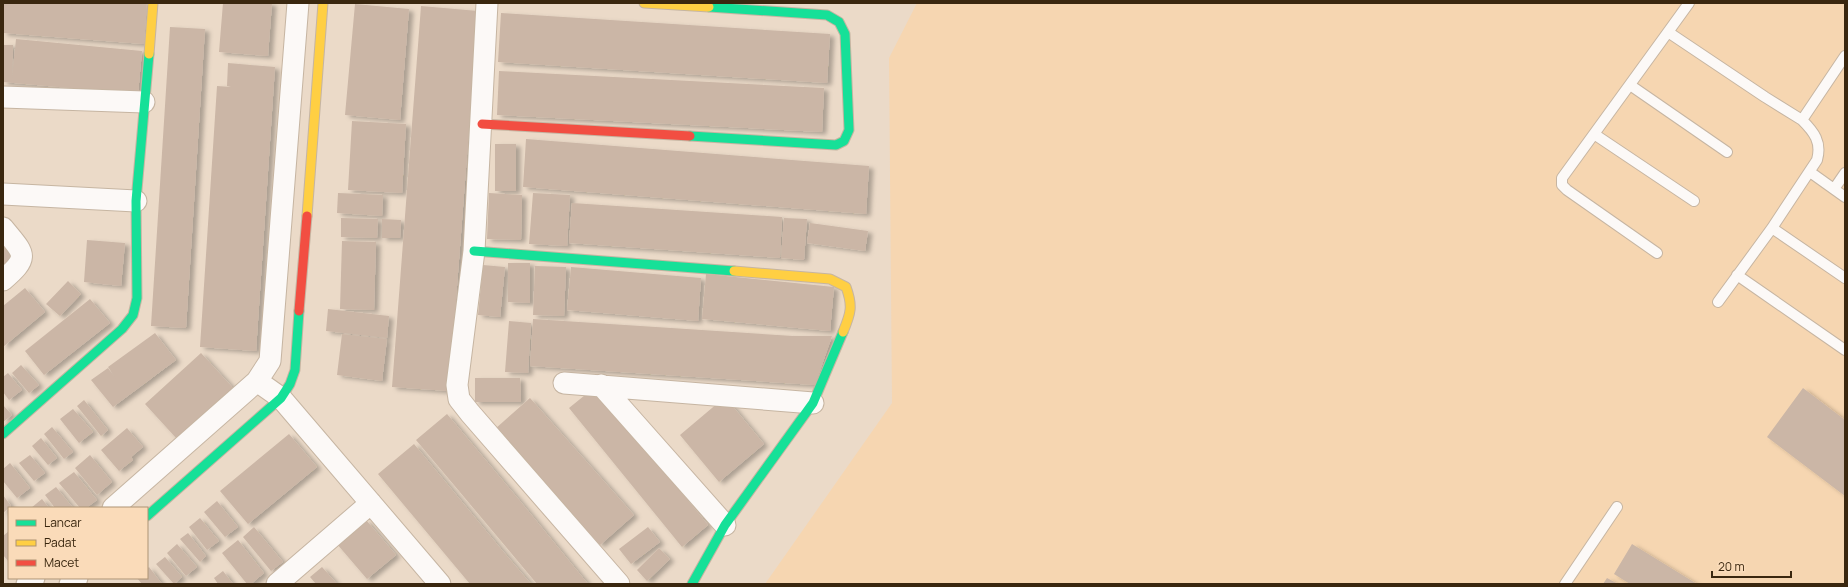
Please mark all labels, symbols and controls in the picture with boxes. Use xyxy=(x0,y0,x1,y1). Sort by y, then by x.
legend xyxy=(8,507,148,579)
text: Lancar xyxy=(44,514,82,531)
text: Padat xyxy=(44,534,76,551)
scale bar xyxy=(1712,553,1791,579)
text: Macet xyxy=(44,554,79,571)
text: 20 m xyxy=(1718,558,1745,575)

